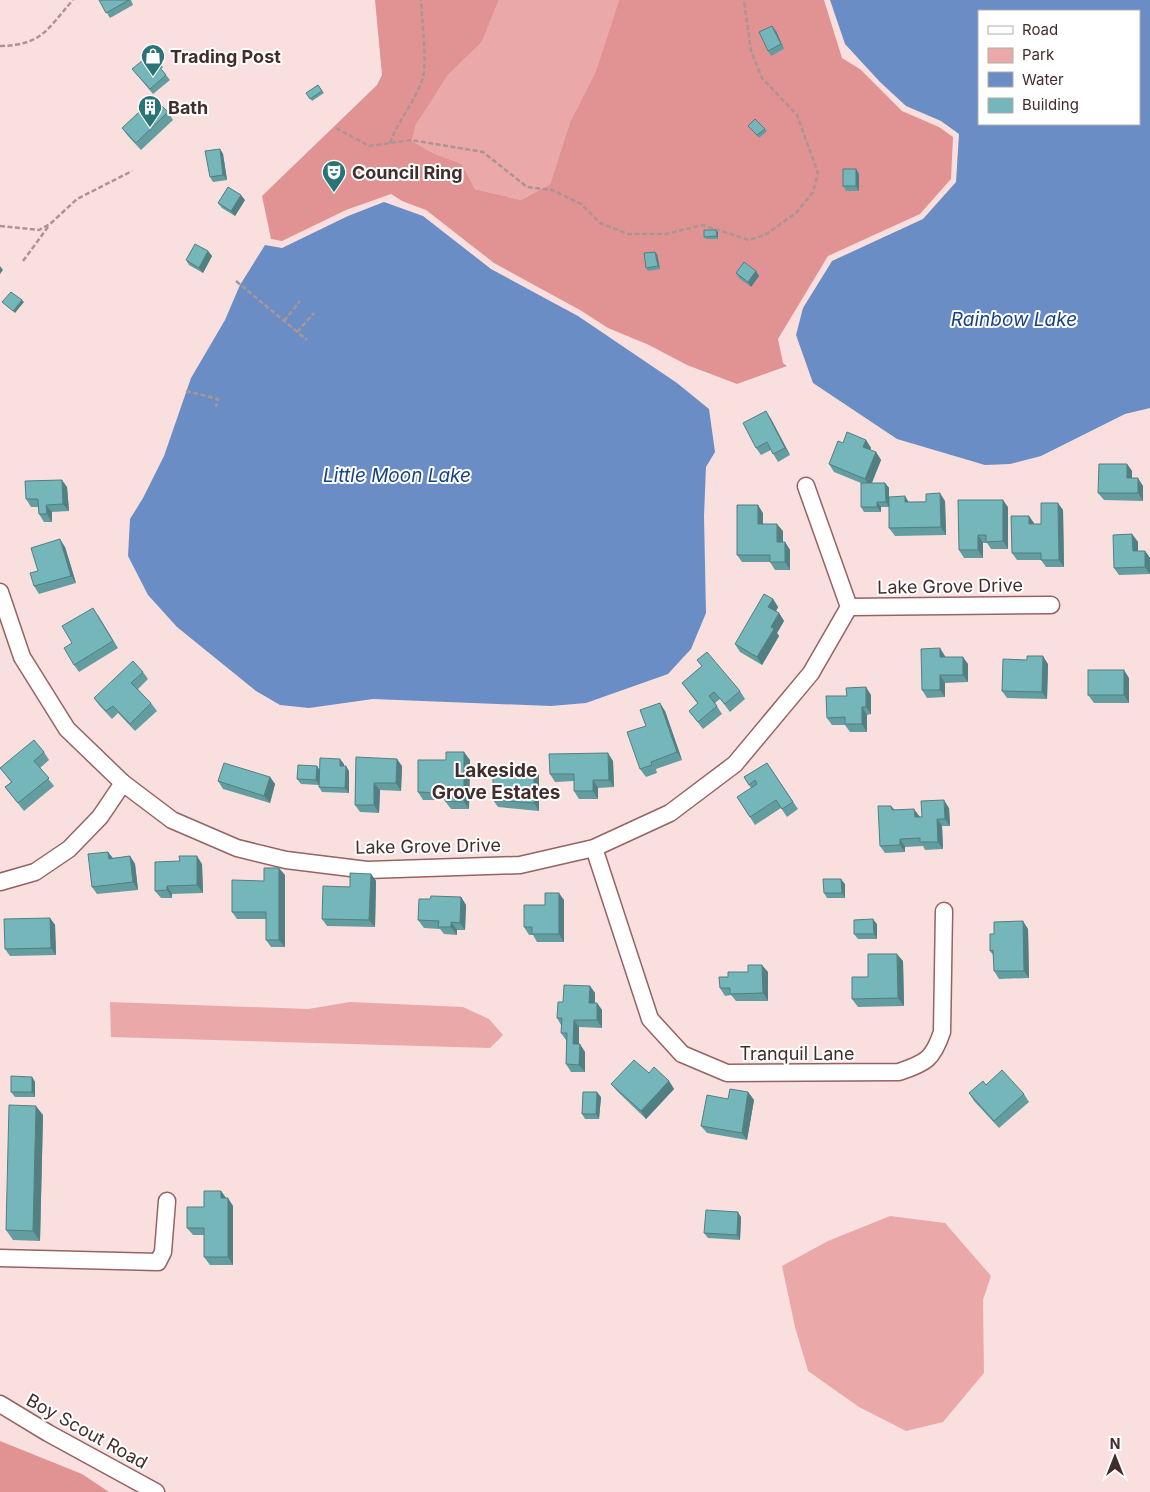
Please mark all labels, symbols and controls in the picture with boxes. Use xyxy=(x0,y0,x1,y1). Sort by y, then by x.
legend xyxy=(978,10,1140,125)
text: Road xyxy=(1022,20,1058,39)
shop icon: Trading Post xyxy=(140,43,166,77)
text: Park xyxy=(1022,45,1055,64)
place label: Trading Post xyxy=(170,46,281,67)
text: Water xyxy=(1022,70,1064,89)
building icon: Bath xyxy=(137,94,163,128)
text: Building xyxy=(1022,95,1079,114)
place label: Bath xyxy=(168,97,208,118)
theatre icon: Council Ring xyxy=(321,159,347,193)
place label: Council Ring xyxy=(352,162,463,183)
water label: Rainbow Lake xyxy=(951,308,1077,331)
water label: Little Moon Lake xyxy=(323,464,471,487)
street label: Lake Grove Drive xyxy=(877,574,1023,598)
district label: Lakeside Grove Estates xyxy=(432,759,560,804)
street label: Lake Grove Drive xyxy=(355,834,501,858)
street label: Tranquil Lane xyxy=(740,1043,854,1064)
street label: Boy Scout Road xyxy=(23,1389,151,1473)
north arrow xyxy=(1090,1432,1140,1482)
text: N xyxy=(1110,1435,1120,1452)

